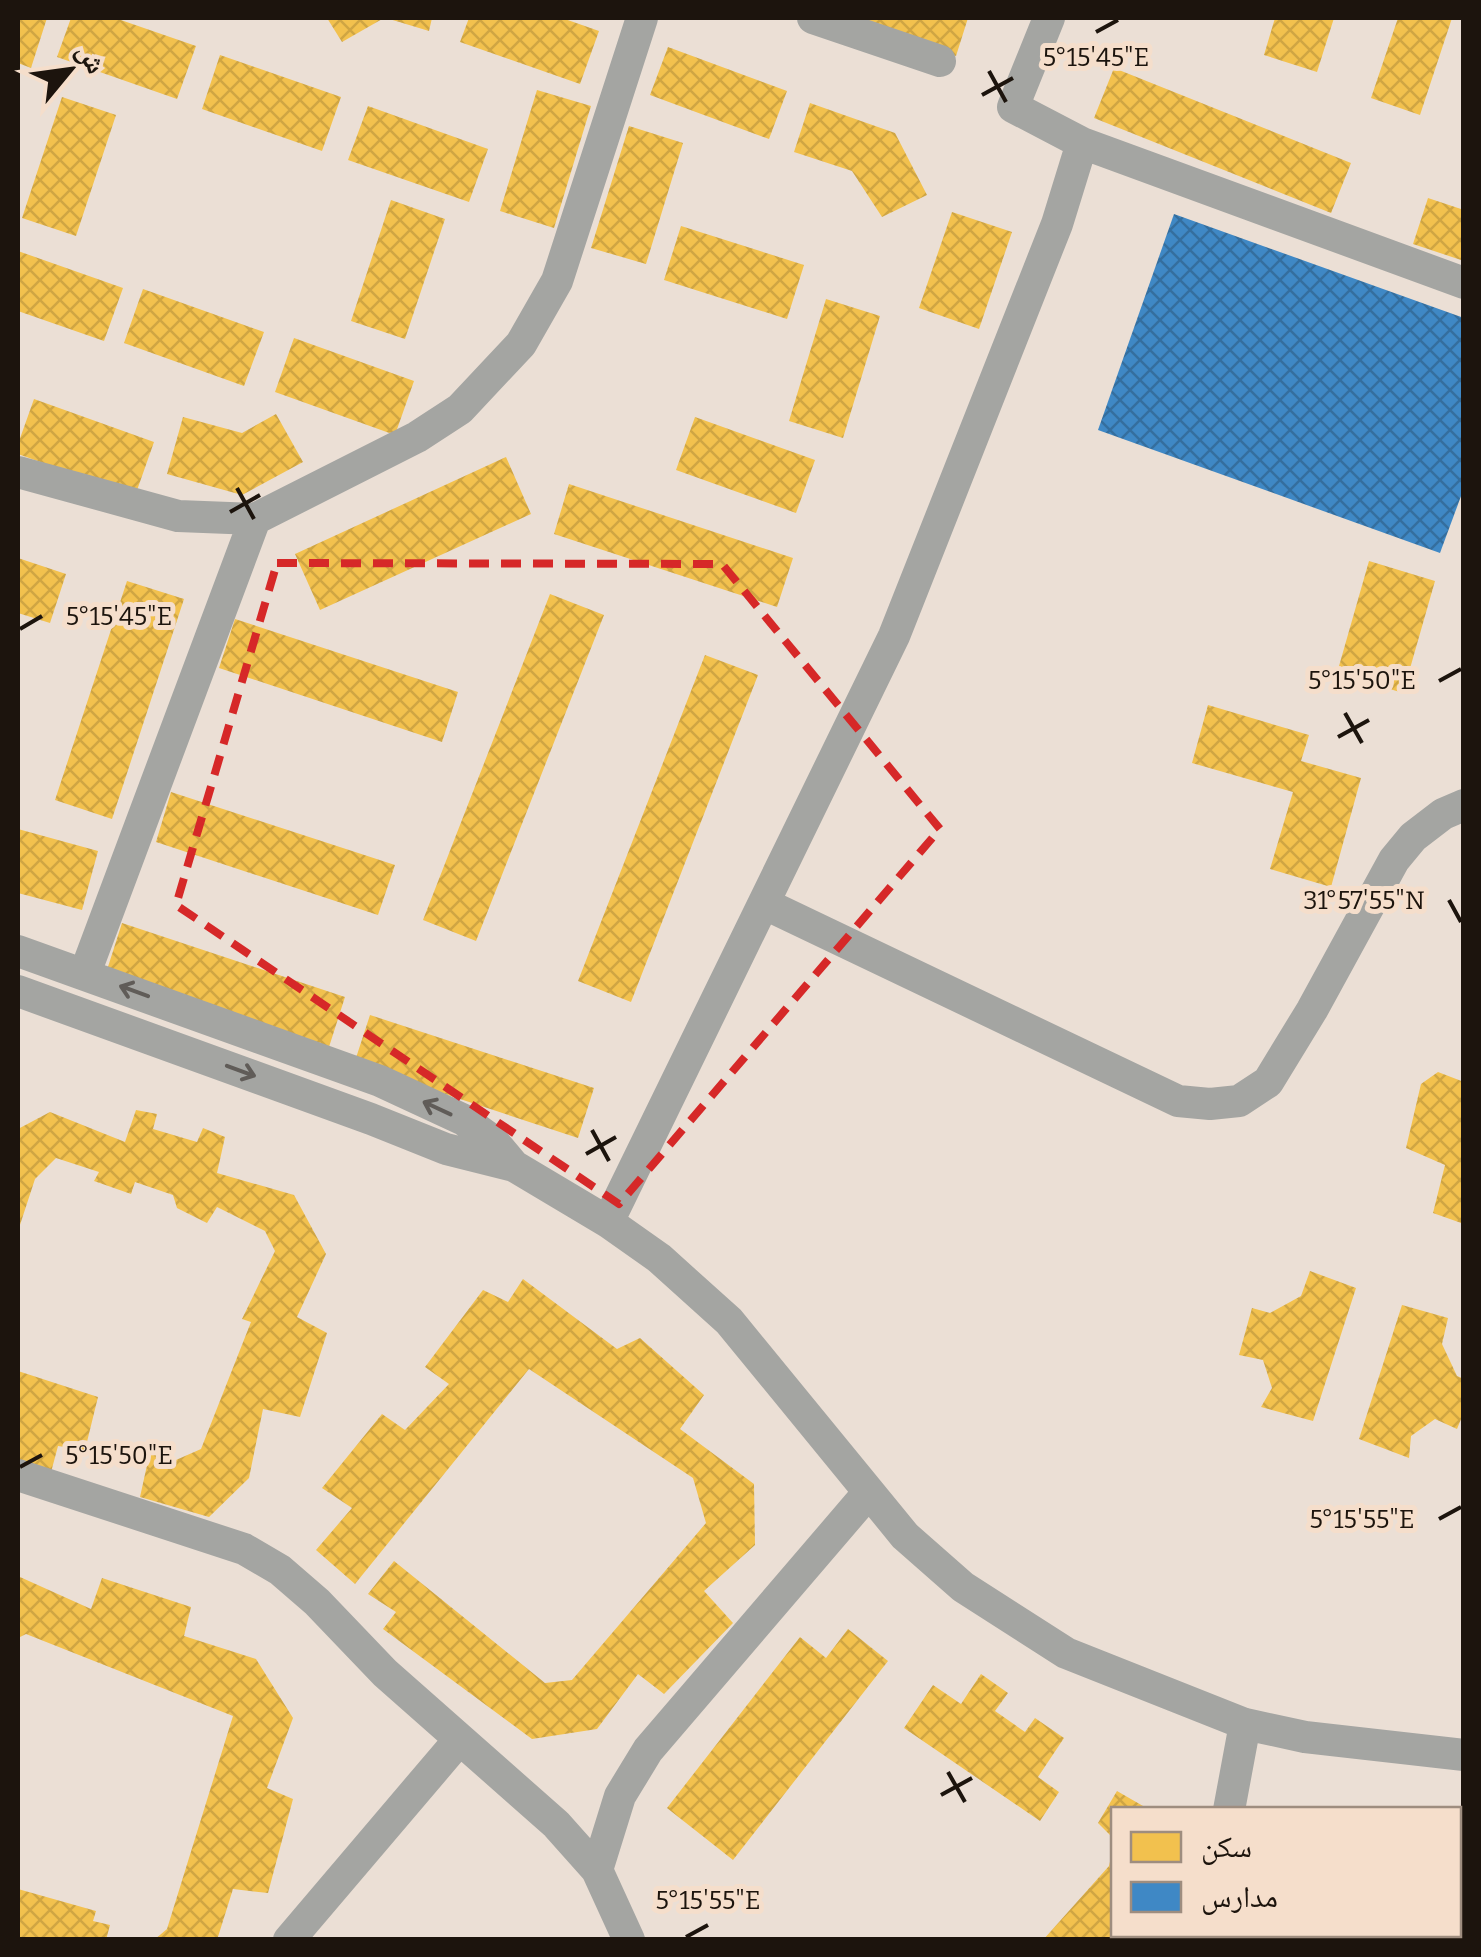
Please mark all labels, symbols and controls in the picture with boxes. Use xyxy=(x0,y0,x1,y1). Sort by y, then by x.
north arrow xyxy=(20,20,120,120)
text: ش xyxy=(70,37,113,79)
text: 5°15'45"E xyxy=(1043,43,1149,73)
text: 5°15'45"E xyxy=(66,602,172,632)
text: 5°15'50"E xyxy=(1308,666,1416,696)
text: 31°57'55"N xyxy=(1303,886,1425,916)
one-way arrow xyxy=(120,981,151,999)
one-way arrow xyxy=(225,1063,256,1081)
one-way arrow xyxy=(423,1097,453,1116)
text: 5°15'50"E xyxy=(65,1441,173,1471)
text: 5°15'55"E xyxy=(1309,1505,1415,1535)
legend xyxy=(1111,1807,1461,1937)
text: سكن xyxy=(1201,1829,1252,1865)
text: مدارس xyxy=(1201,1879,1278,1915)
text: 5°15'55"E xyxy=(655,1886,761,1916)

